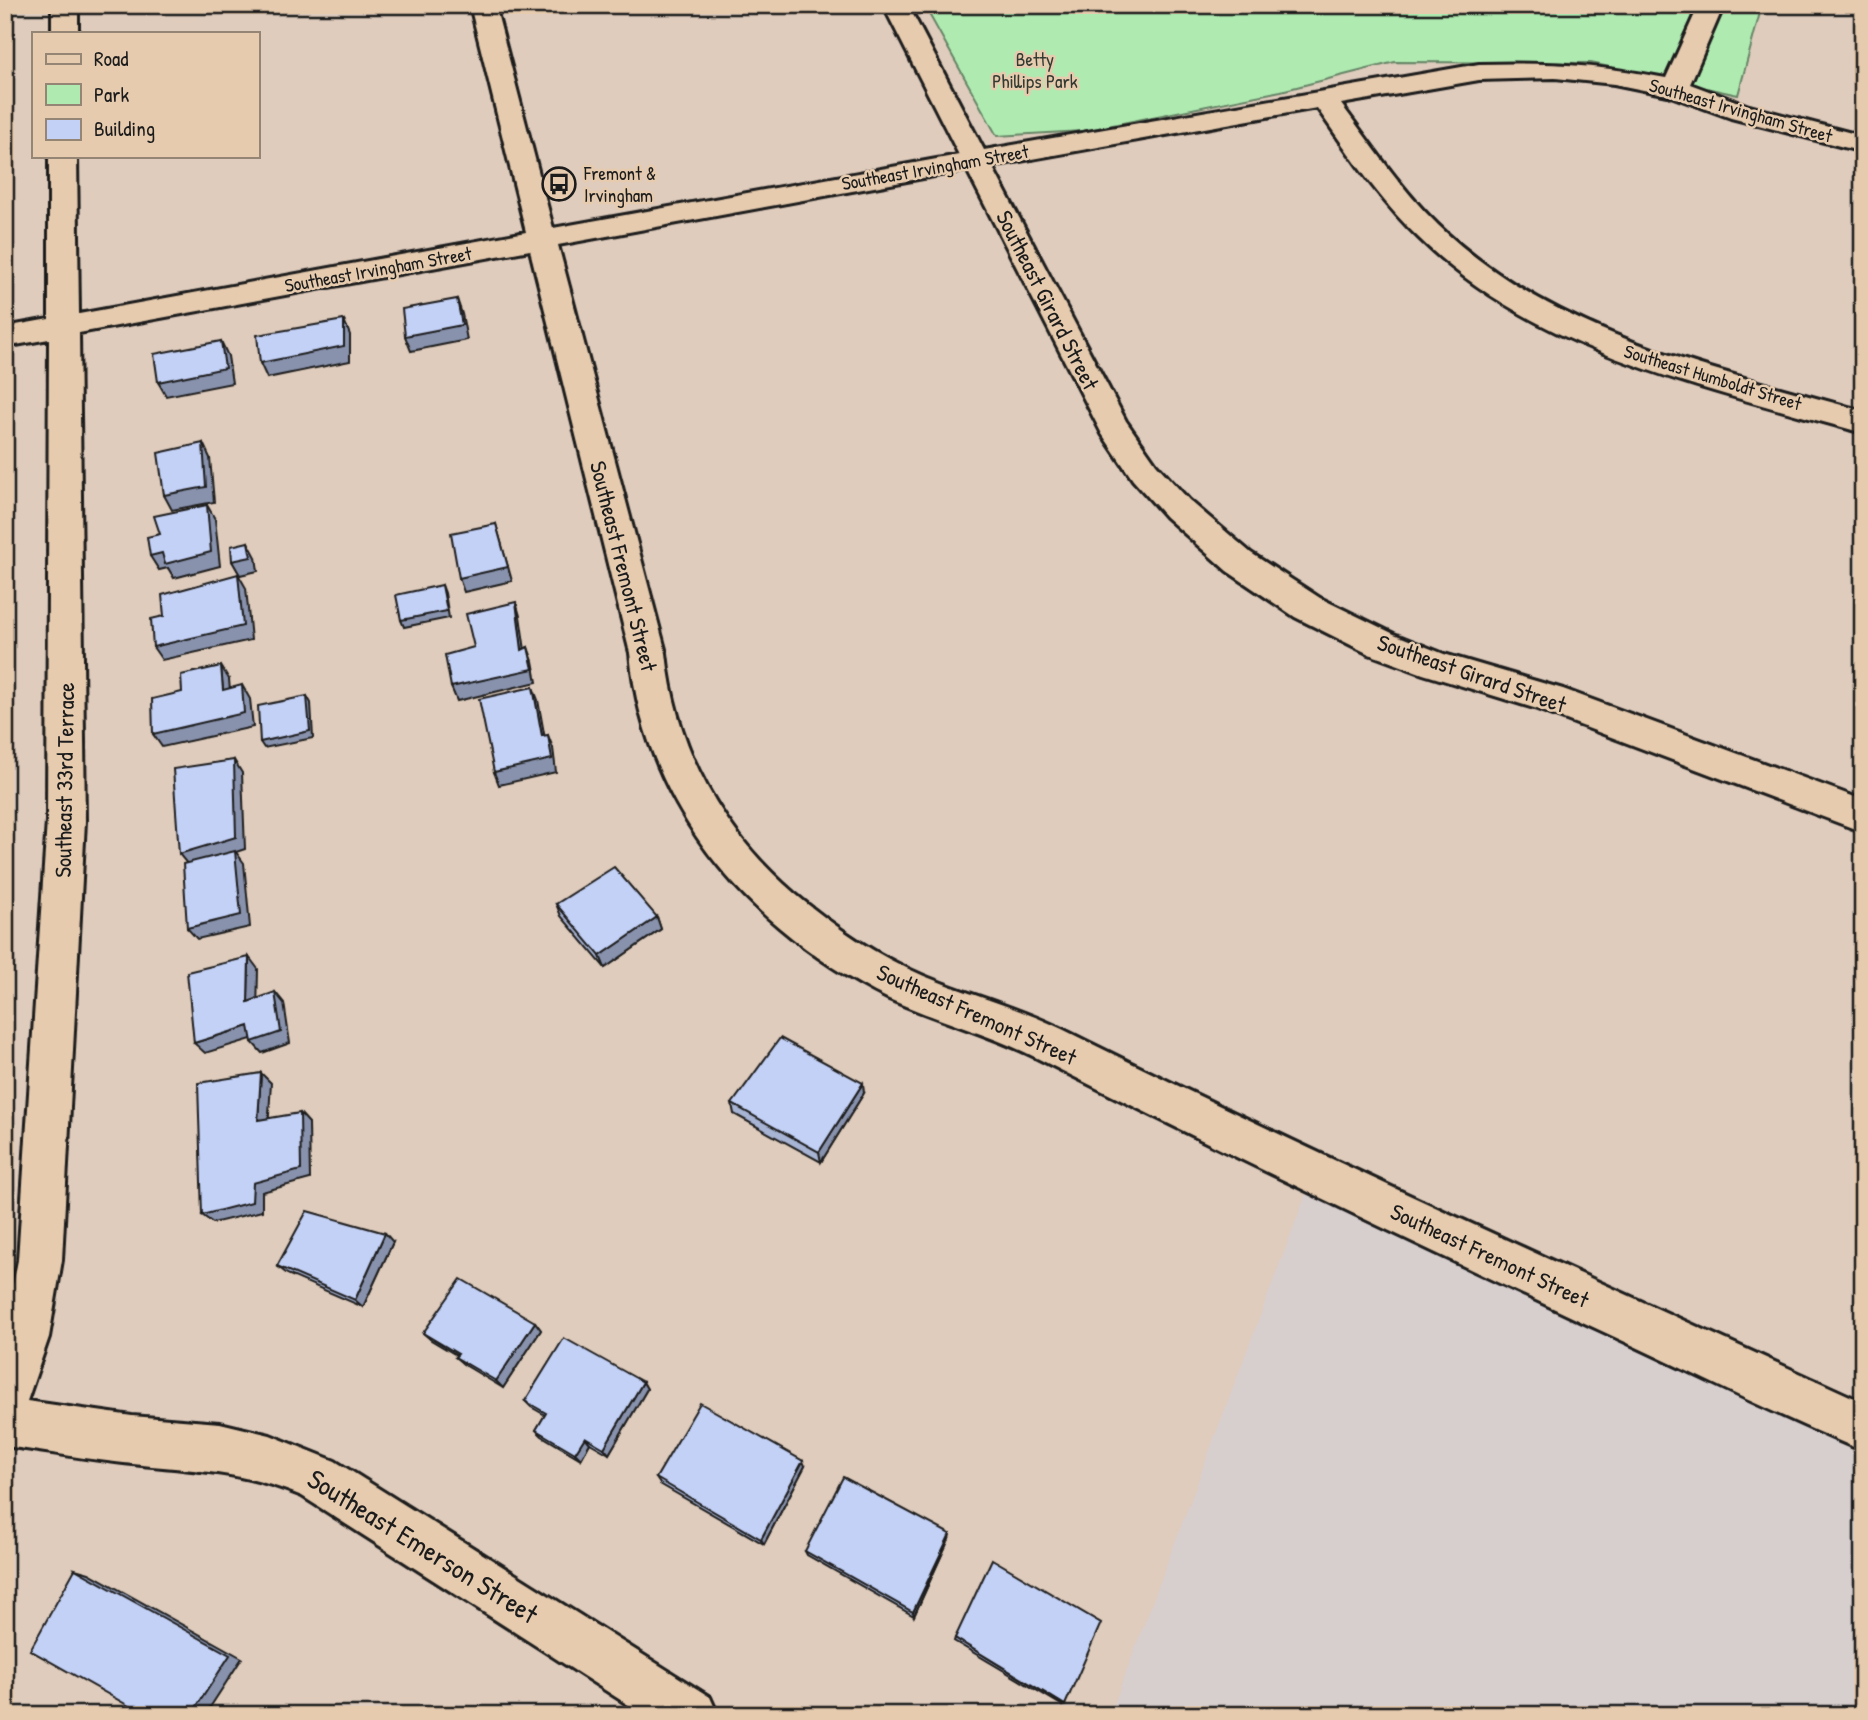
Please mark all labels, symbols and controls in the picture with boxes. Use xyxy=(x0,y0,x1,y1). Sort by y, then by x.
legend xyxy=(32,32,259,158)
text: Road xyxy=(94,44,128,73)
park label: Betty Phillips Park xyxy=(992,46,1078,94)
street label: Southeast Irvingham Street xyxy=(1646,71,1836,149)
text: Park xyxy=(94,80,129,109)
text: Building xyxy=(94,114,155,143)
street label: Southeast Irvingham Street xyxy=(840,138,1031,196)
place label: Fremont & Irvingham xyxy=(583,160,656,208)
bus stop icon: Fremont & Irvingham xyxy=(540,165,578,203)
street label: Southeast Girard Street xyxy=(989,205,1107,396)
street label: Southeast Irvingham Street xyxy=(283,240,474,298)
street label: Southeast Humboldt Street xyxy=(1621,338,1805,416)
street label: Southeast Fremont Street xyxy=(583,458,665,675)
street label: Southeast Girard Street xyxy=(1374,626,1571,720)
street label: Southeast 33rd Terrace xyxy=(47,682,81,878)
street label: Southeast Fremont Street xyxy=(872,956,1083,1072)
street label: Southeast Fremont Street xyxy=(1386,1195,1595,1315)
street label: Southeast Emerson Street xyxy=(300,1460,546,1633)

